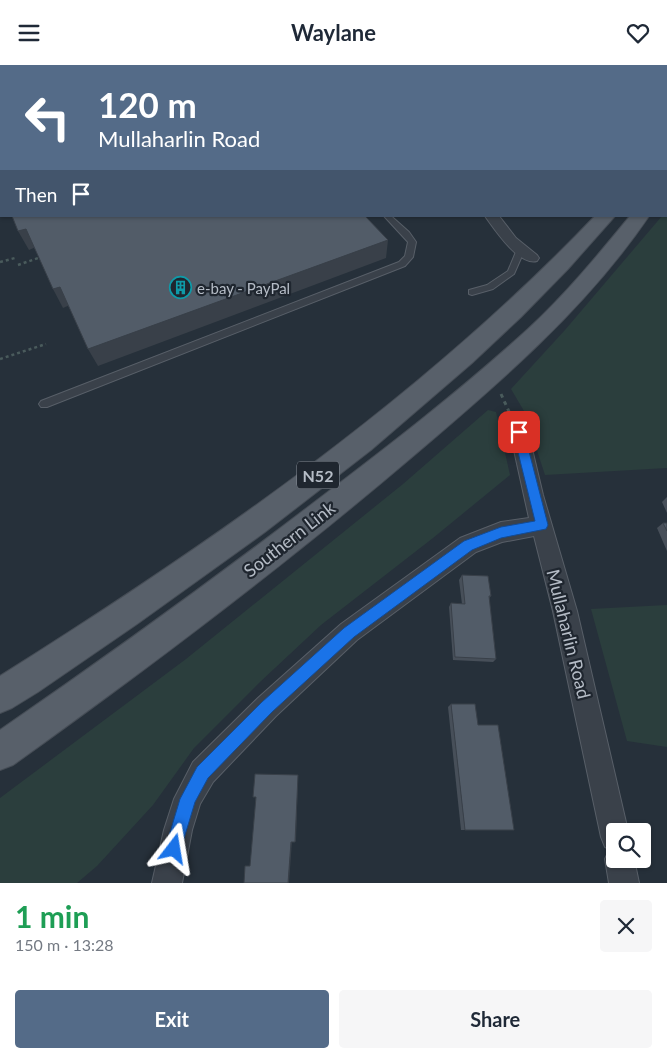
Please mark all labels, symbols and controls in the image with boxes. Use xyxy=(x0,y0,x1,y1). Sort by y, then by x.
icon: menu xyxy=(15,19,43,47)
text: Waylane xyxy=(291,19,376,46)
icon: heart xyxy=(624,19,652,47)
text: 120 m xyxy=(98,83,197,125)
icon: left xyxy=(15,85,80,150)
text: Mullaharlin Road xyxy=(98,125,260,152)
icon: arrive xyxy=(67,180,95,208)
text: Then xyxy=(15,183,57,206)
building icon: e-bay - PayPal xyxy=(169,276,193,300)
place label: e-bay - PayPal xyxy=(197,279,290,297)
pin xyxy=(498,411,540,453)
icon: arrive xyxy=(505,418,533,446)
road number: N52 xyxy=(297,461,339,489)
street label: Southern Link xyxy=(239,496,340,582)
street label: Mullaharlin Road xyxy=(542,567,596,701)
position arrow xyxy=(147,822,199,874)
map controls xyxy=(606,823,651,868)
button: search xyxy=(606,823,651,868)
text: 1 min xyxy=(15,898,89,934)
button: close xyxy=(600,900,652,952)
text: 150 m · 13:28 xyxy=(15,935,114,954)
button: Exit xyxy=(15,990,329,1048)
button: Share xyxy=(339,990,652,1048)

